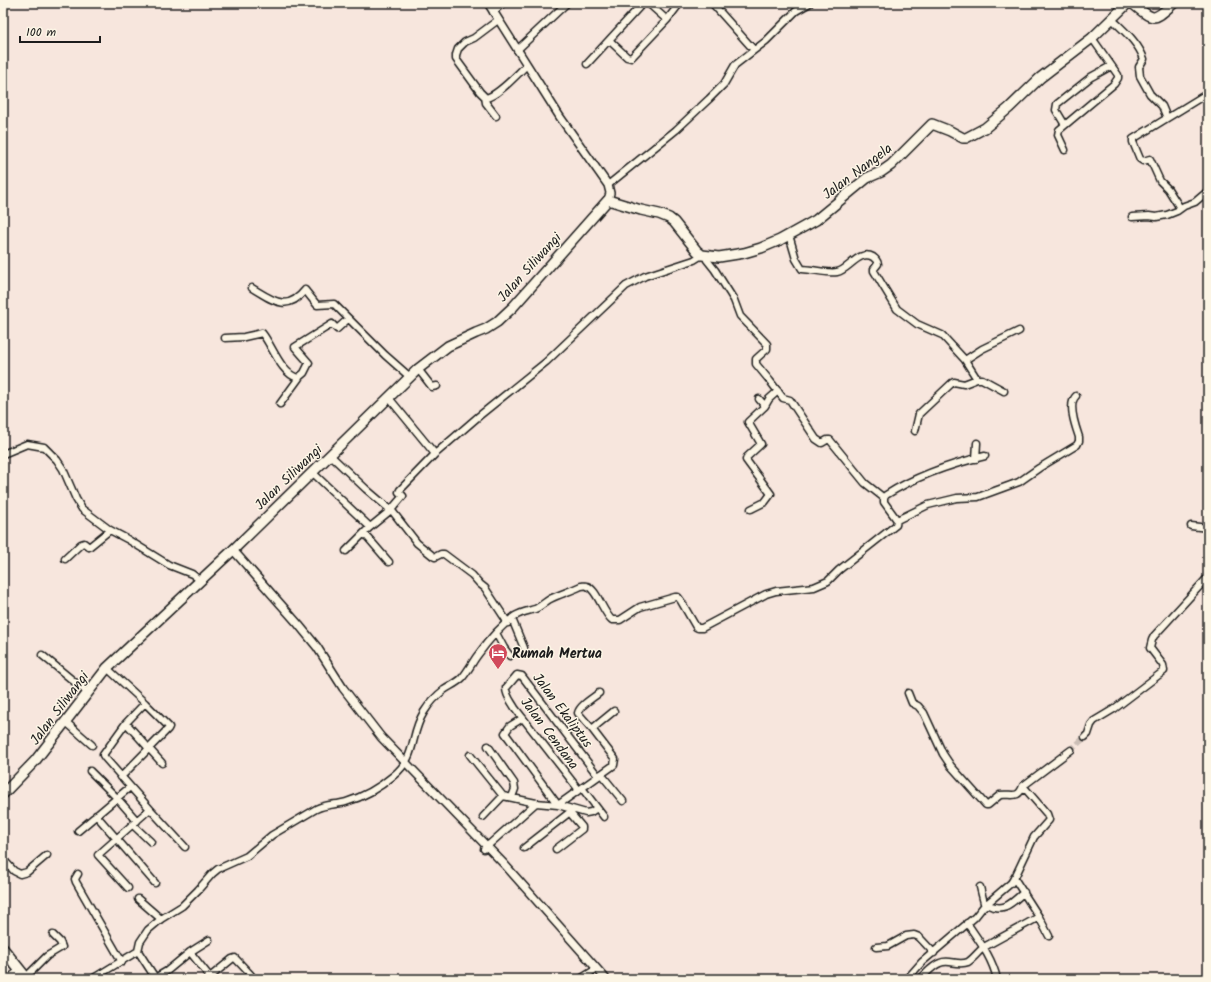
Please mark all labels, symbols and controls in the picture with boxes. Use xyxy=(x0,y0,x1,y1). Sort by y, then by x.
scale bar xyxy=(20,18,100,44)
text: 100 m xyxy=(26,23,57,42)
street label: Jalan Nangela xyxy=(818,138,897,205)
street label: Jalan Siliwangi xyxy=(492,227,568,307)
street label: Jalan Siliwangi xyxy=(250,439,328,516)
hotel icon: Rumah Mertua xyxy=(487,642,509,670)
place label: Rumah Mertua xyxy=(512,643,602,665)
street label: Jalan Siliwangi xyxy=(25,667,95,750)
street label: Jalan Ekaliptus xyxy=(527,668,598,753)
street label: Jalan Cendana xyxy=(515,693,584,775)

